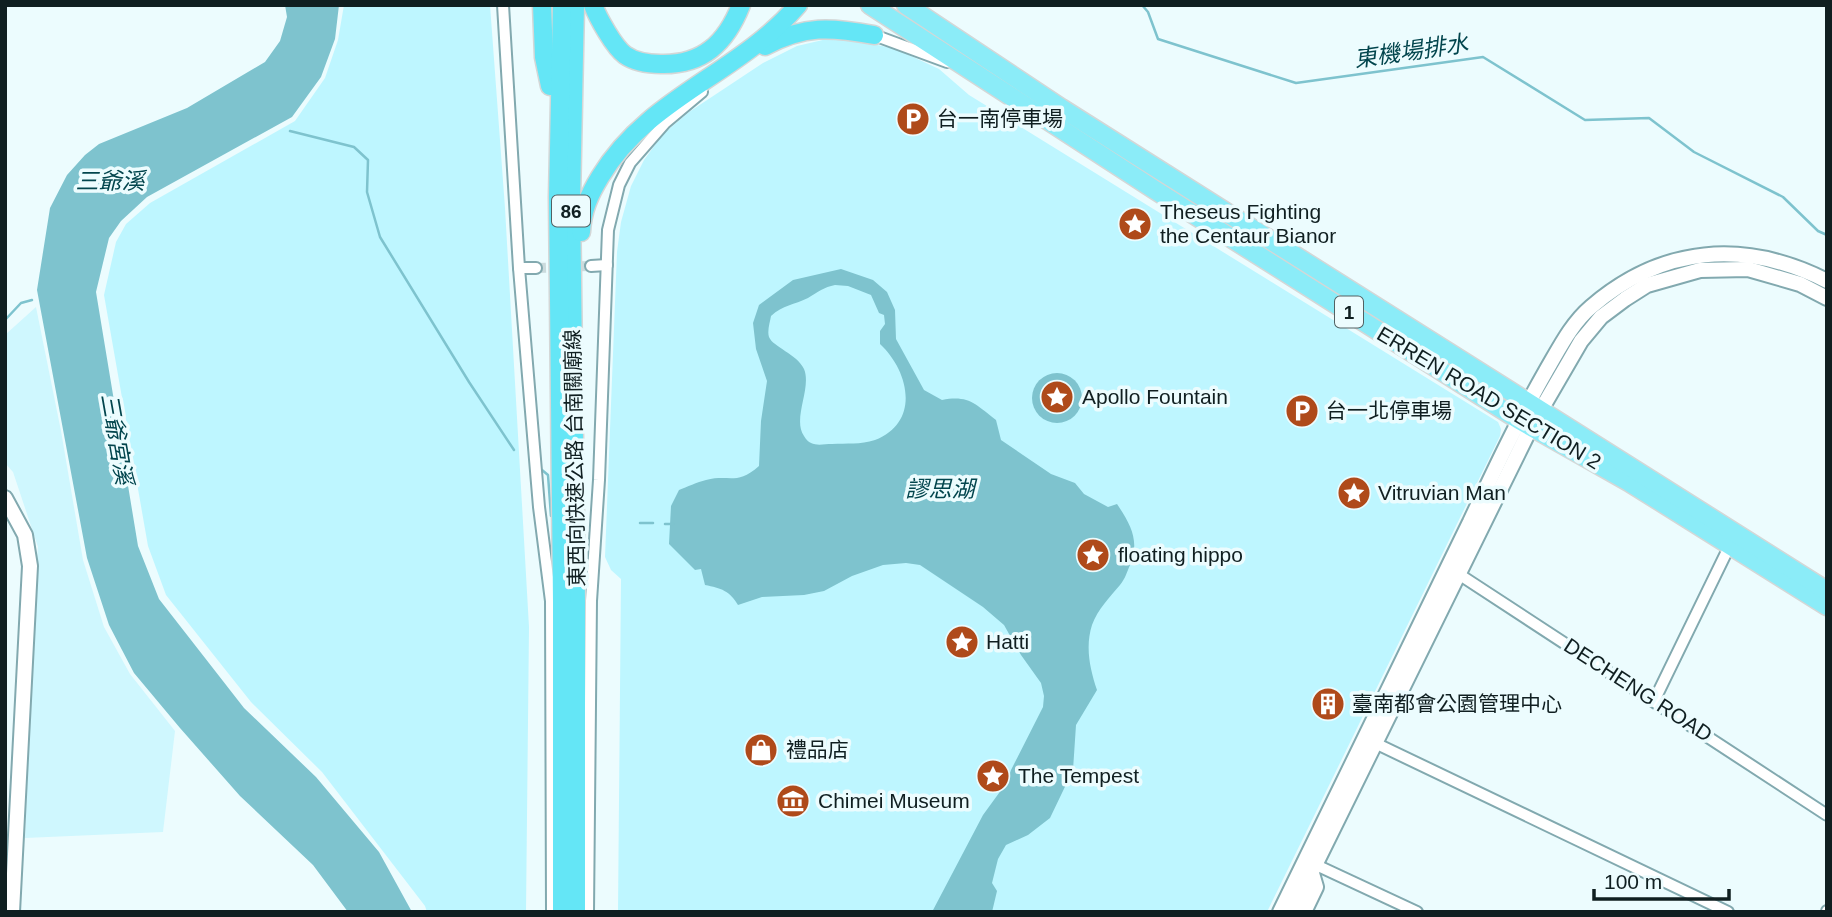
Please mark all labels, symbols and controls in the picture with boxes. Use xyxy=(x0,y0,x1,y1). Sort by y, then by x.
water label: 東機場排水 xyxy=(1352,30,1471,72)
parking icon: 台一南停車場 xyxy=(894,100,932,138)
place label: 台一南停車場 xyxy=(937,107,1063,130)
water label: 三爺溪 xyxy=(76,168,148,194)
road number: 86 xyxy=(552,196,590,226)
place label: Theseus Fighting the Centaur Bianor xyxy=(1160,200,1336,247)
place icon: Theseus Fighting the Centaur Bianor xyxy=(1116,205,1154,243)
road number: 1 xyxy=(1335,296,1363,328)
street label: ERREN ROAD SECTION 2 xyxy=(1373,322,1605,474)
street label: 東西向快速公路 台南關廟線 xyxy=(561,329,588,587)
place icon: Apollo Fountain xyxy=(1038,378,1076,416)
place label: Apollo Fountain xyxy=(1082,385,1228,408)
water label: 三爺宮溪 xyxy=(96,391,138,490)
parking icon: 台一北停車場 xyxy=(1283,392,1321,430)
place label: 台一北停車場 xyxy=(1326,399,1452,422)
place icon: Vitruvian Man xyxy=(1335,474,1373,512)
water label: 謬思湖 xyxy=(906,476,978,502)
place label: Vitruvian Man xyxy=(1378,481,1506,504)
place icon: floating hippo xyxy=(1074,536,1112,574)
place label: floating hippo xyxy=(1118,543,1243,566)
place icon: Hatti xyxy=(943,623,981,661)
place label: Hatti xyxy=(986,630,1029,653)
street label: DECHENG ROAD xyxy=(1560,633,1716,746)
building icon: 臺南都會公園管理中心 xyxy=(1309,685,1347,723)
place label: 臺南都會公園管理中心 xyxy=(1352,692,1562,715)
shop icon: 禮品店 xyxy=(742,731,780,769)
place label: 禮品店 xyxy=(786,738,849,761)
place icon: The Tempest xyxy=(974,757,1012,795)
place label: The Tempest xyxy=(1018,764,1139,787)
museum icon: Chimei Museum xyxy=(774,782,812,820)
place label: Chimei Museum xyxy=(818,789,970,812)
scale bar xyxy=(1594,858,1729,902)
text: 100 m xyxy=(1604,870,1662,893)

